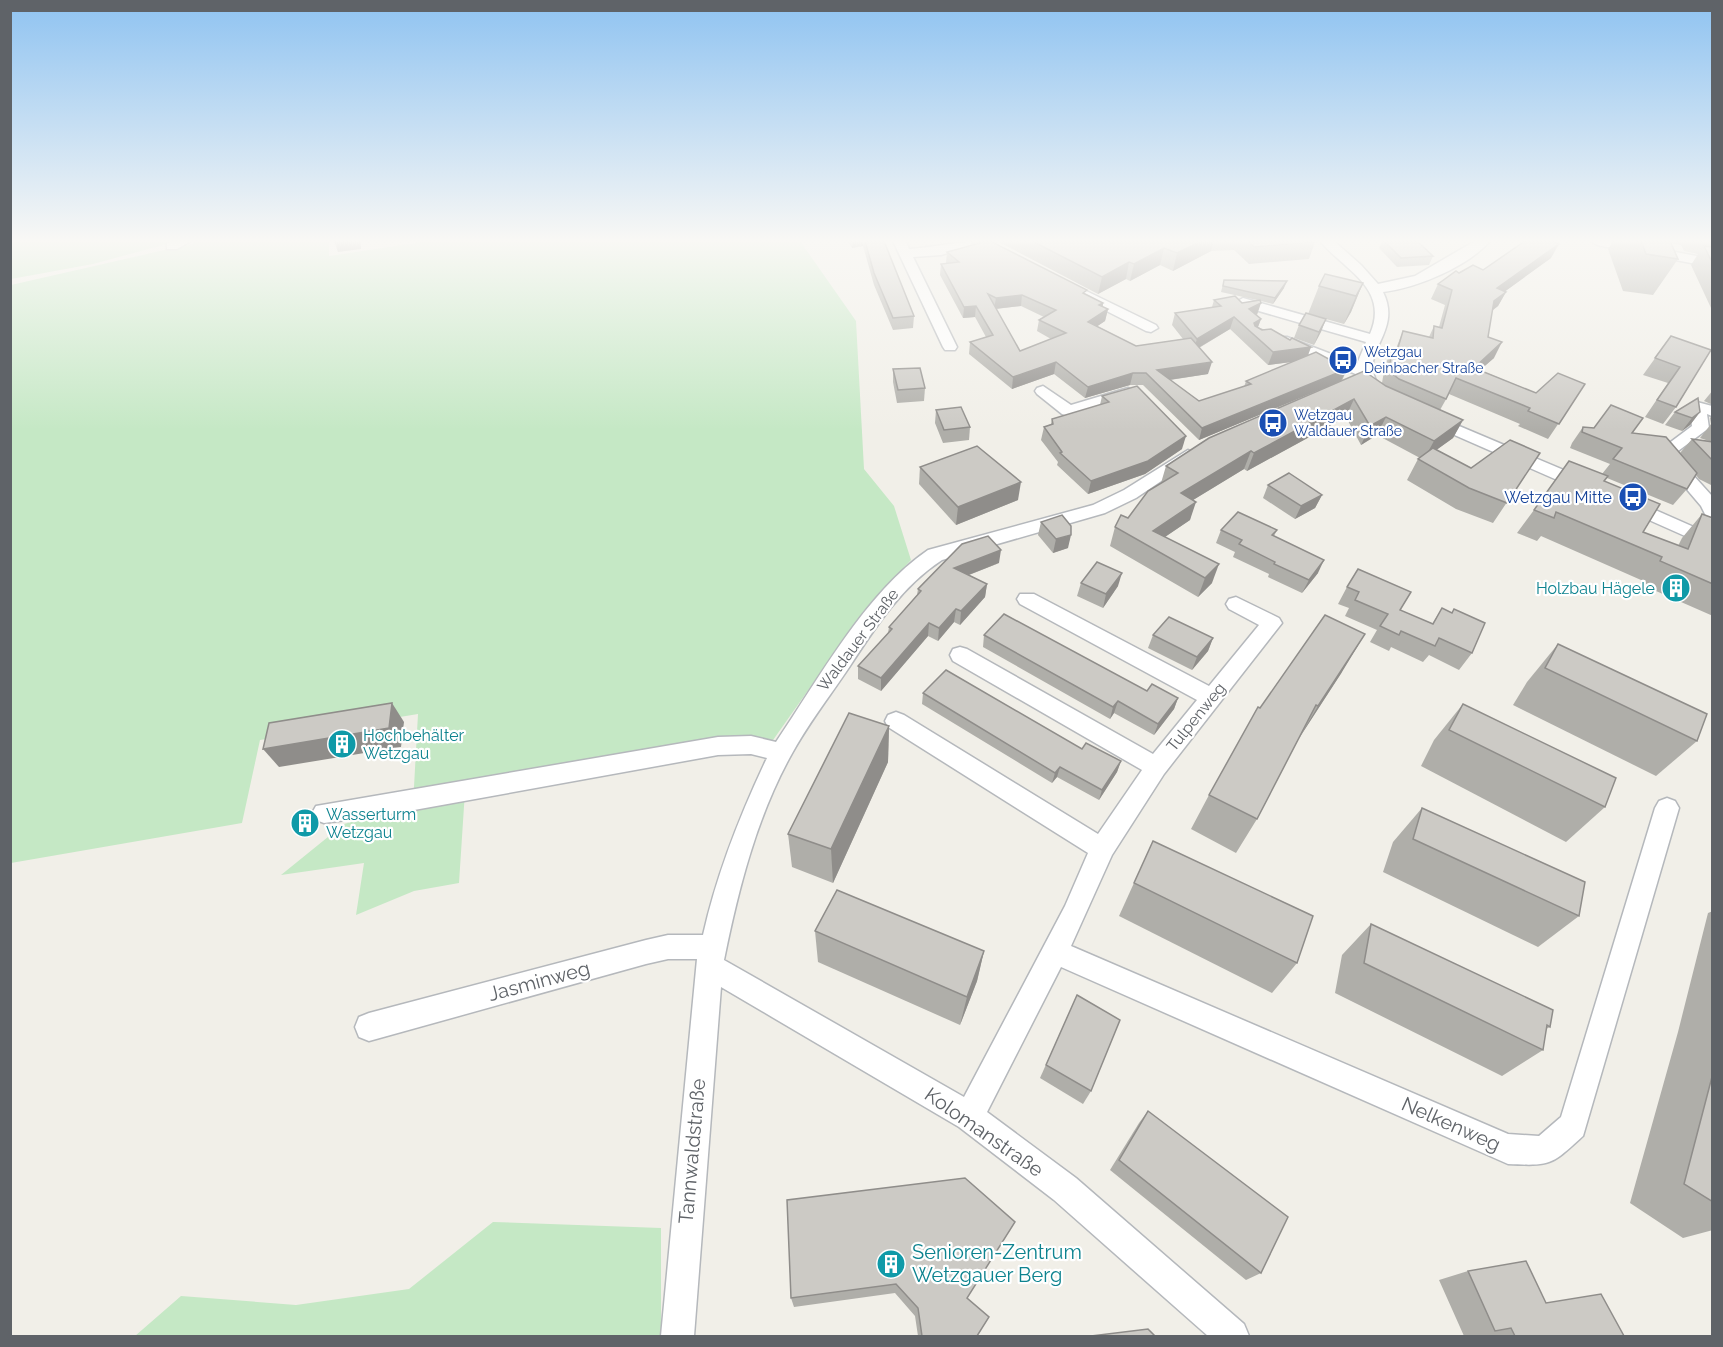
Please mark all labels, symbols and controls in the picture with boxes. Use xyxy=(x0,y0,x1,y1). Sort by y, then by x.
bus stop icon: Wetzgau Deinbacher Straße xyxy=(1327,344,1359,376)
place label: Wetzgau Deinbacher Straße xyxy=(1364,344,1483,376)
bus stop icon: Wetzgau Waldauer Straße xyxy=(1257,407,1289,439)
place label: Wetzgau Waldauer Straße xyxy=(1294,407,1402,439)
bus stop icon: Wetzgau Mitte xyxy=(1617,481,1649,513)
place label: Wetzgau Mitte xyxy=(1504,488,1612,507)
building icon: Holzbau Hägele xyxy=(1660,572,1692,604)
place label: Holzbau Hägele xyxy=(1536,579,1655,598)
street label: Waldauer Straße xyxy=(813,585,903,695)
street label: Tulpenweg xyxy=(1163,679,1229,755)
place label: Hochbehälter Wetzgau xyxy=(363,726,465,763)
building icon: Hochbehälter Wetzgau xyxy=(326,728,358,760)
place label: Wasserturm Wetzgau xyxy=(326,805,416,842)
building icon: Wasserturm Wetzgau xyxy=(289,807,321,839)
street label: Jasminweg xyxy=(486,956,592,1006)
street label: Tannwaldstraße xyxy=(674,1077,710,1225)
street label: Kolomanstraße xyxy=(920,1082,1048,1182)
street label: Nelkenweg xyxy=(1398,1092,1504,1156)
place label: Senioren-Zentrum Wetzgauer Berg xyxy=(912,1240,1082,1287)
building icon: Senioren-Zentrum Wetzgauer Berg xyxy=(875,1248,907,1280)

